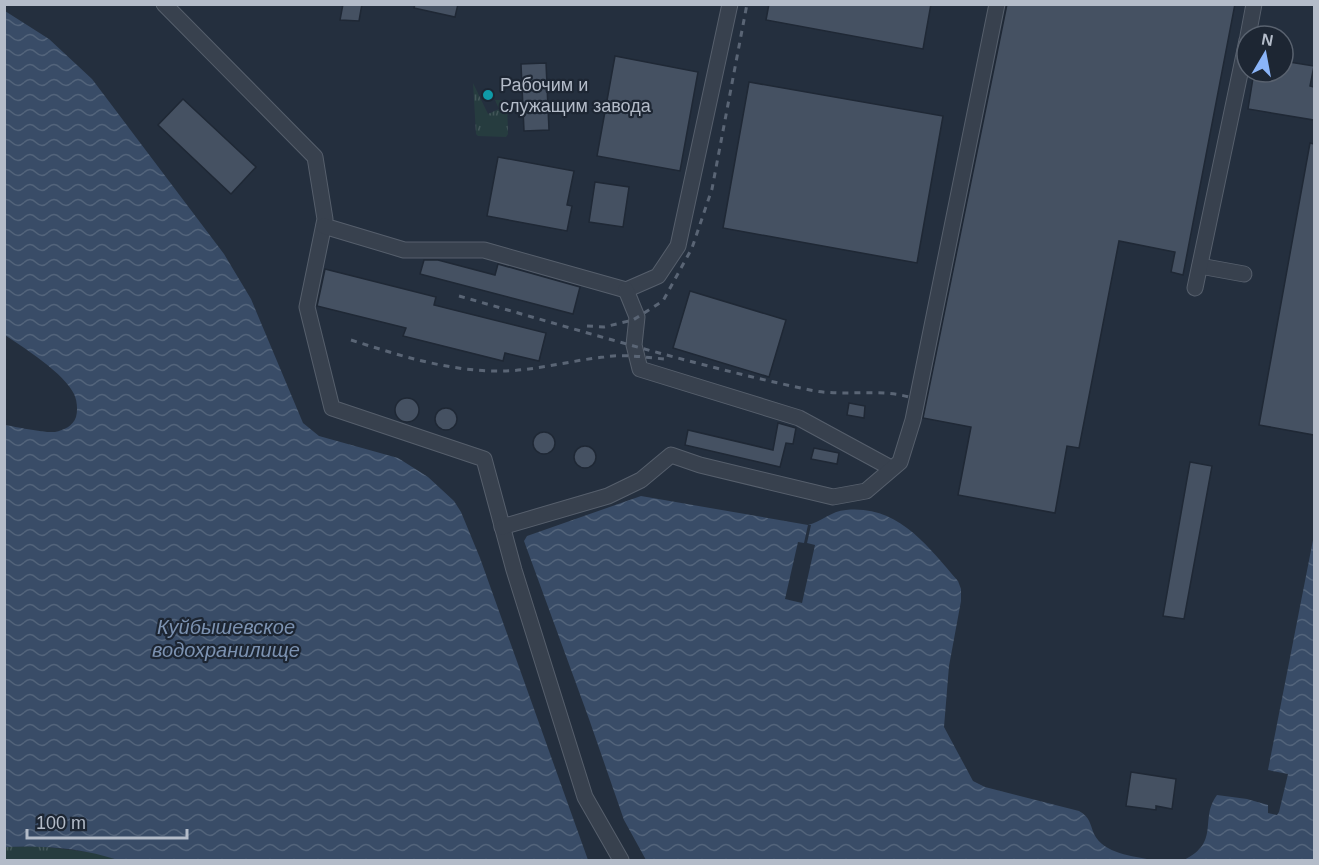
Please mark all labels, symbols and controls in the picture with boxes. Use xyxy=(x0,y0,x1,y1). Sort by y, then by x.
north arrow xyxy=(1235,24,1295,84)
text: N xyxy=(1260,30,1275,49)
place label: Рабочим и служащим завода xyxy=(500,75,652,116)
marker: Рабочим и служащим завода xyxy=(481,88,495,102)
water label: Куйбышевское водохранилище xyxy=(152,616,300,661)
scale bar xyxy=(27,802,188,840)
text: 100 m xyxy=(36,813,86,833)

